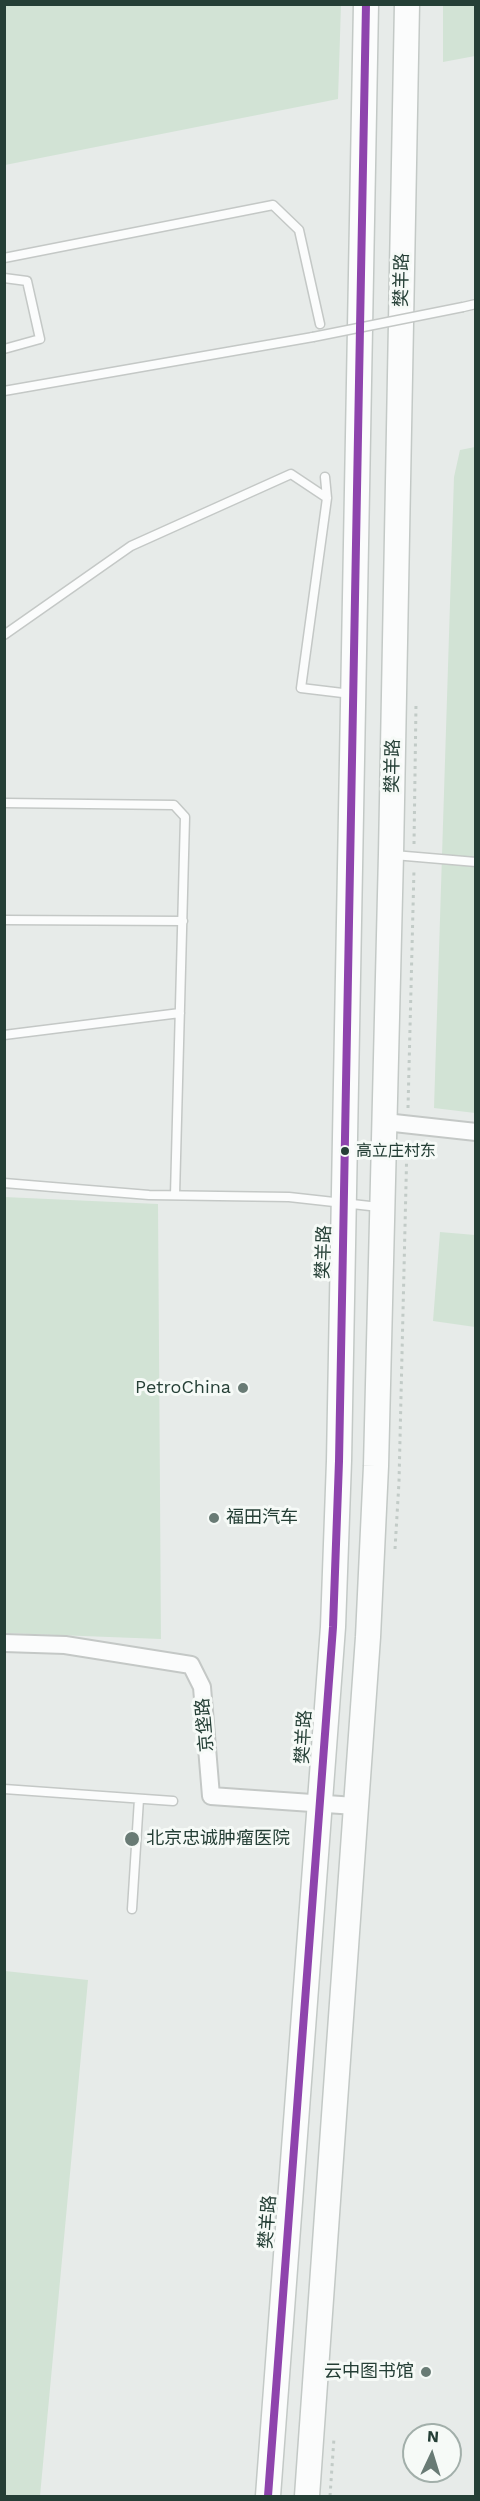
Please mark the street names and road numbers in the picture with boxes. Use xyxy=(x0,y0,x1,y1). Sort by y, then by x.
street label: 樊羊路 xyxy=(391,253,413,307)
street label: 樊羊路 xyxy=(382,739,404,793)
street label: 樊羊路 xyxy=(312,1225,336,1279)
street label: 京垡路 xyxy=(192,1697,218,1753)
street label: 樊羊路 xyxy=(292,1709,316,1765)
street label: 樊羊路 xyxy=(255,2194,281,2250)

